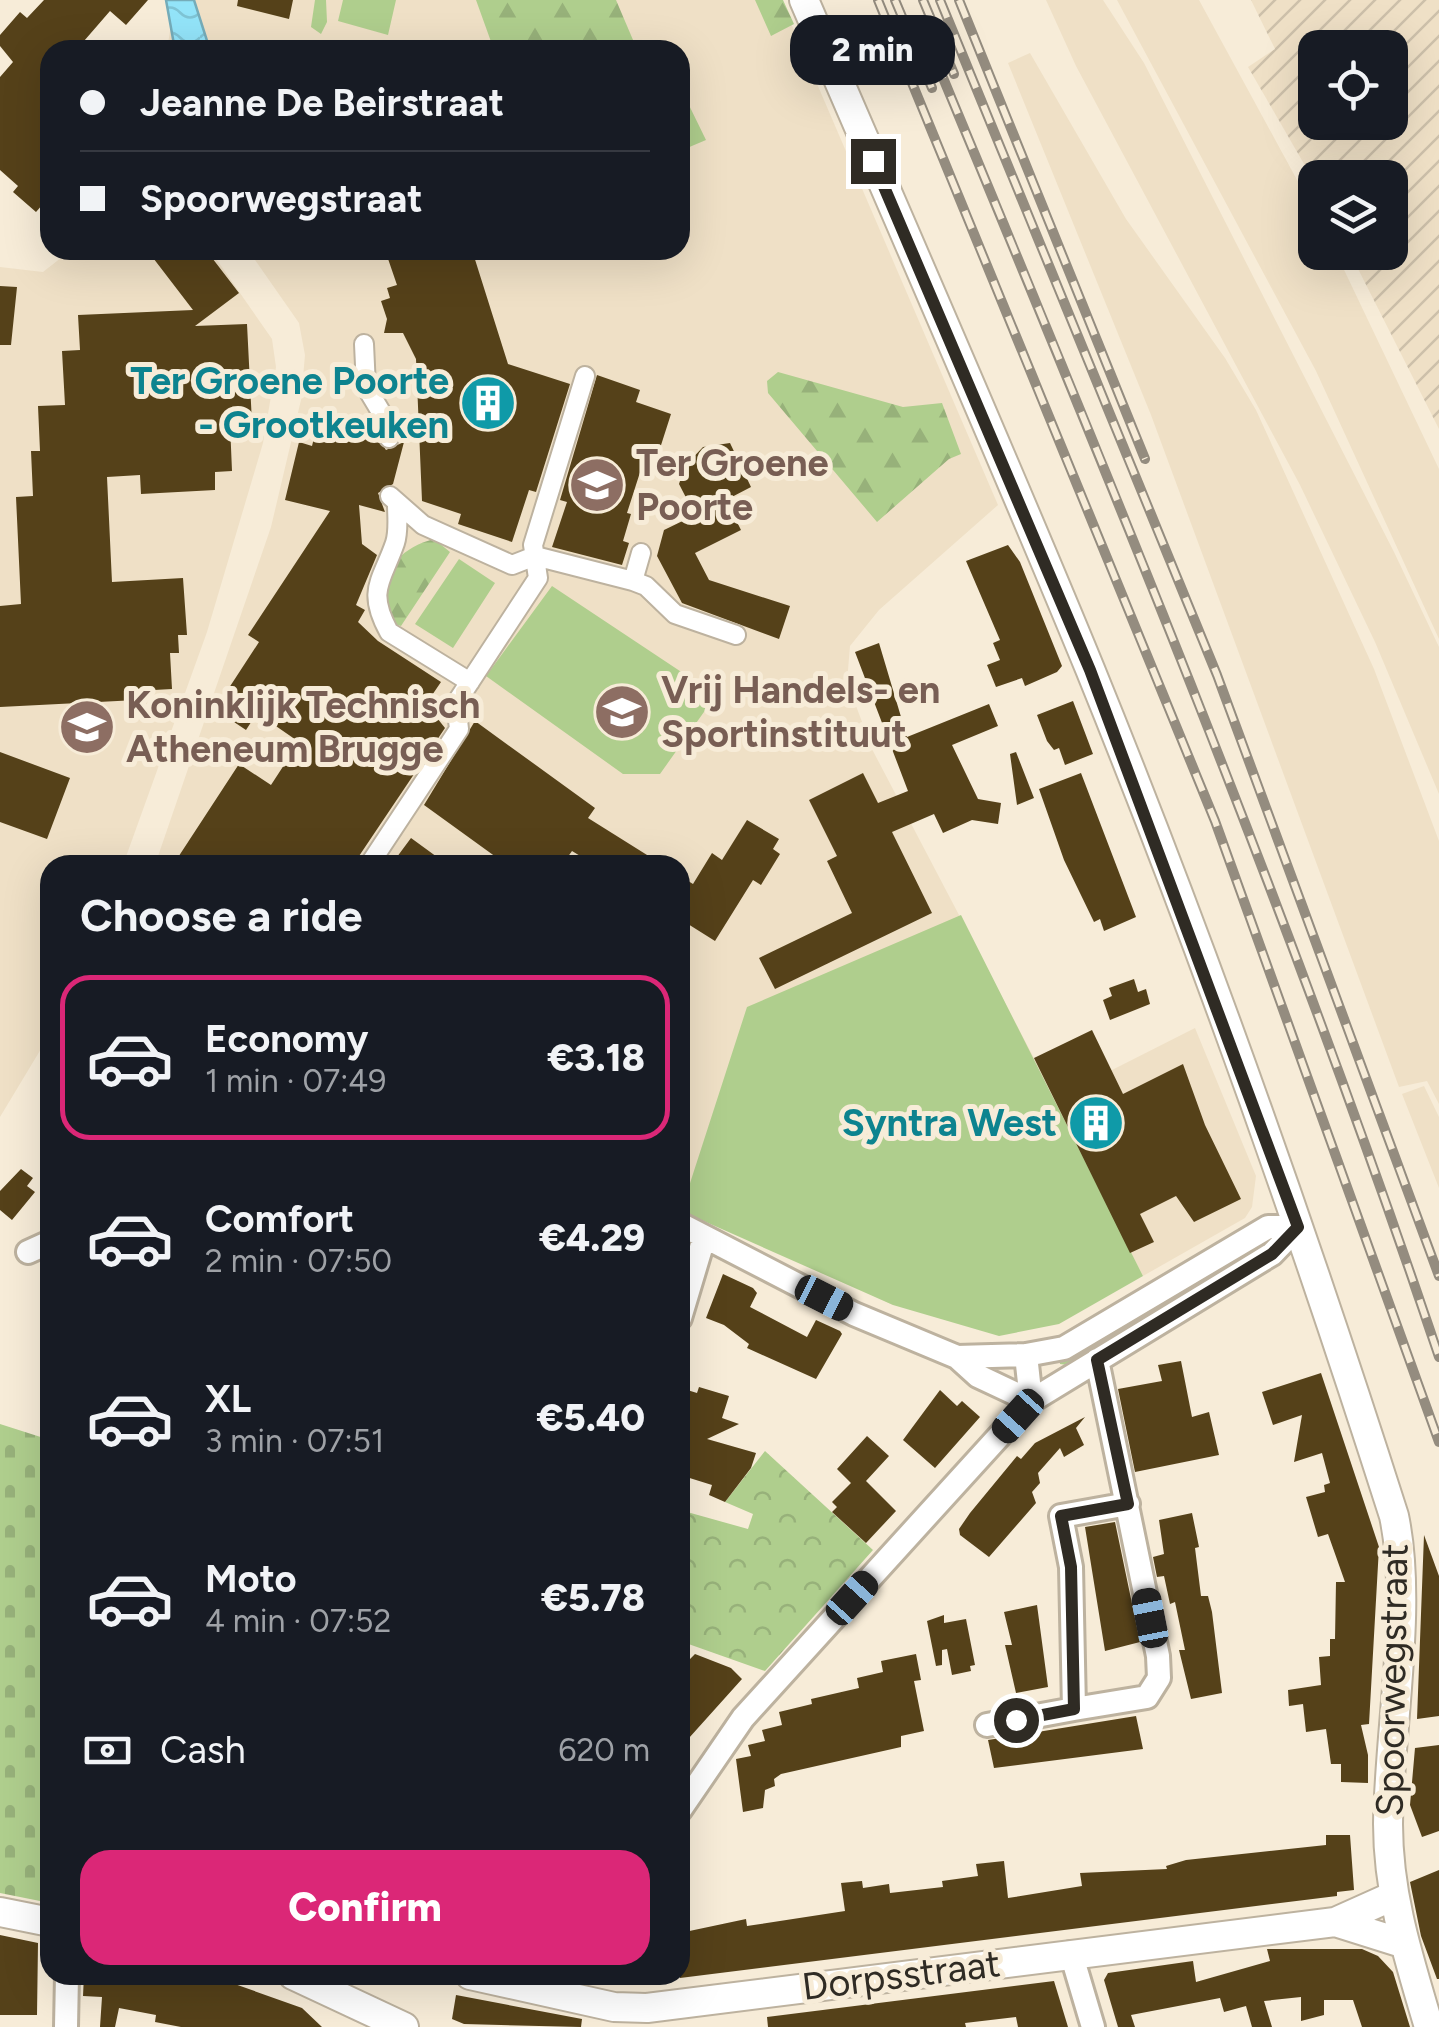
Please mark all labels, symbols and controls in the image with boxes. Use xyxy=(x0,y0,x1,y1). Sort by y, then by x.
callout: 2 min xyxy=(790,16,956,86)
map controls xyxy=(1298,30,1408,270)
button: locate xyxy=(1298,30,1408,140)
text: 2 min xyxy=(832,31,913,69)
text: Jeanne De Beirstraat xyxy=(140,80,504,126)
route end xyxy=(851,139,896,184)
button: layers xyxy=(1298,160,1408,270)
text: Spoorwegstraat xyxy=(140,176,423,222)
place label: Ter Groene Poorte - Grootkeuken xyxy=(130,358,449,448)
building icon: Ter Groene Poorte - Grootkeuken xyxy=(458,373,518,433)
place label: Ter Groene Poorte xyxy=(636,440,829,530)
school or university icon: Ter Groene Poorte xyxy=(567,455,627,515)
place label: Vrij Handels- en Sportinstituut xyxy=(661,667,940,757)
place label: Koninklijk Technisch Atheneum Brugge xyxy=(126,682,480,772)
school or university icon: Vrij Handels- en Sportinstituut xyxy=(592,682,652,742)
school or university icon: Koninklijk Technisch Atheneum Brugge xyxy=(57,697,117,757)
text: Choose a ride xyxy=(80,888,362,942)
icon: car xyxy=(85,1013,175,1103)
text: Economy xyxy=(205,1016,368,1062)
text: €3.18 xyxy=(547,1035,645,1081)
text: 1 min · 07:49 xyxy=(205,1062,386,1100)
building icon: Syntra West xyxy=(1066,1093,1126,1153)
place label: Syntra West xyxy=(842,1100,1057,1146)
icon: car xyxy=(85,1193,175,1283)
text: Comfort xyxy=(205,1196,354,1242)
text: €4.29 xyxy=(539,1215,645,1261)
text: 2 min · 07:50 xyxy=(205,1242,392,1280)
car xyxy=(790,1271,858,1325)
icon: car xyxy=(85,1373,175,1463)
text: XL xyxy=(205,1376,251,1422)
car xyxy=(987,1384,1049,1448)
text: €5.40 xyxy=(537,1395,645,1441)
text: 3 min · 07:51 xyxy=(205,1422,384,1460)
street label: Spoorwegstraat xyxy=(1367,1543,1417,1817)
icon: car xyxy=(85,1553,175,1643)
text: Moto xyxy=(205,1556,297,1602)
car xyxy=(821,1566,883,1630)
text: €5.78 xyxy=(541,1575,645,1621)
car xyxy=(1130,1586,1170,1650)
text: 4 min · 07:52 xyxy=(205,1602,391,1640)
route start xyxy=(994,1698,1039,1743)
icon: cash xyxy=(80,1723,135,1778)
text: Cash xyxy=(160,1727,246,1773)
text: 620 m xyxy=(558,1731,650,1769)
button: Confirm xyxy=(80,1850,650,1965)
street label: Dorpsstraat xyxy=(799,1940,1003,2010)

